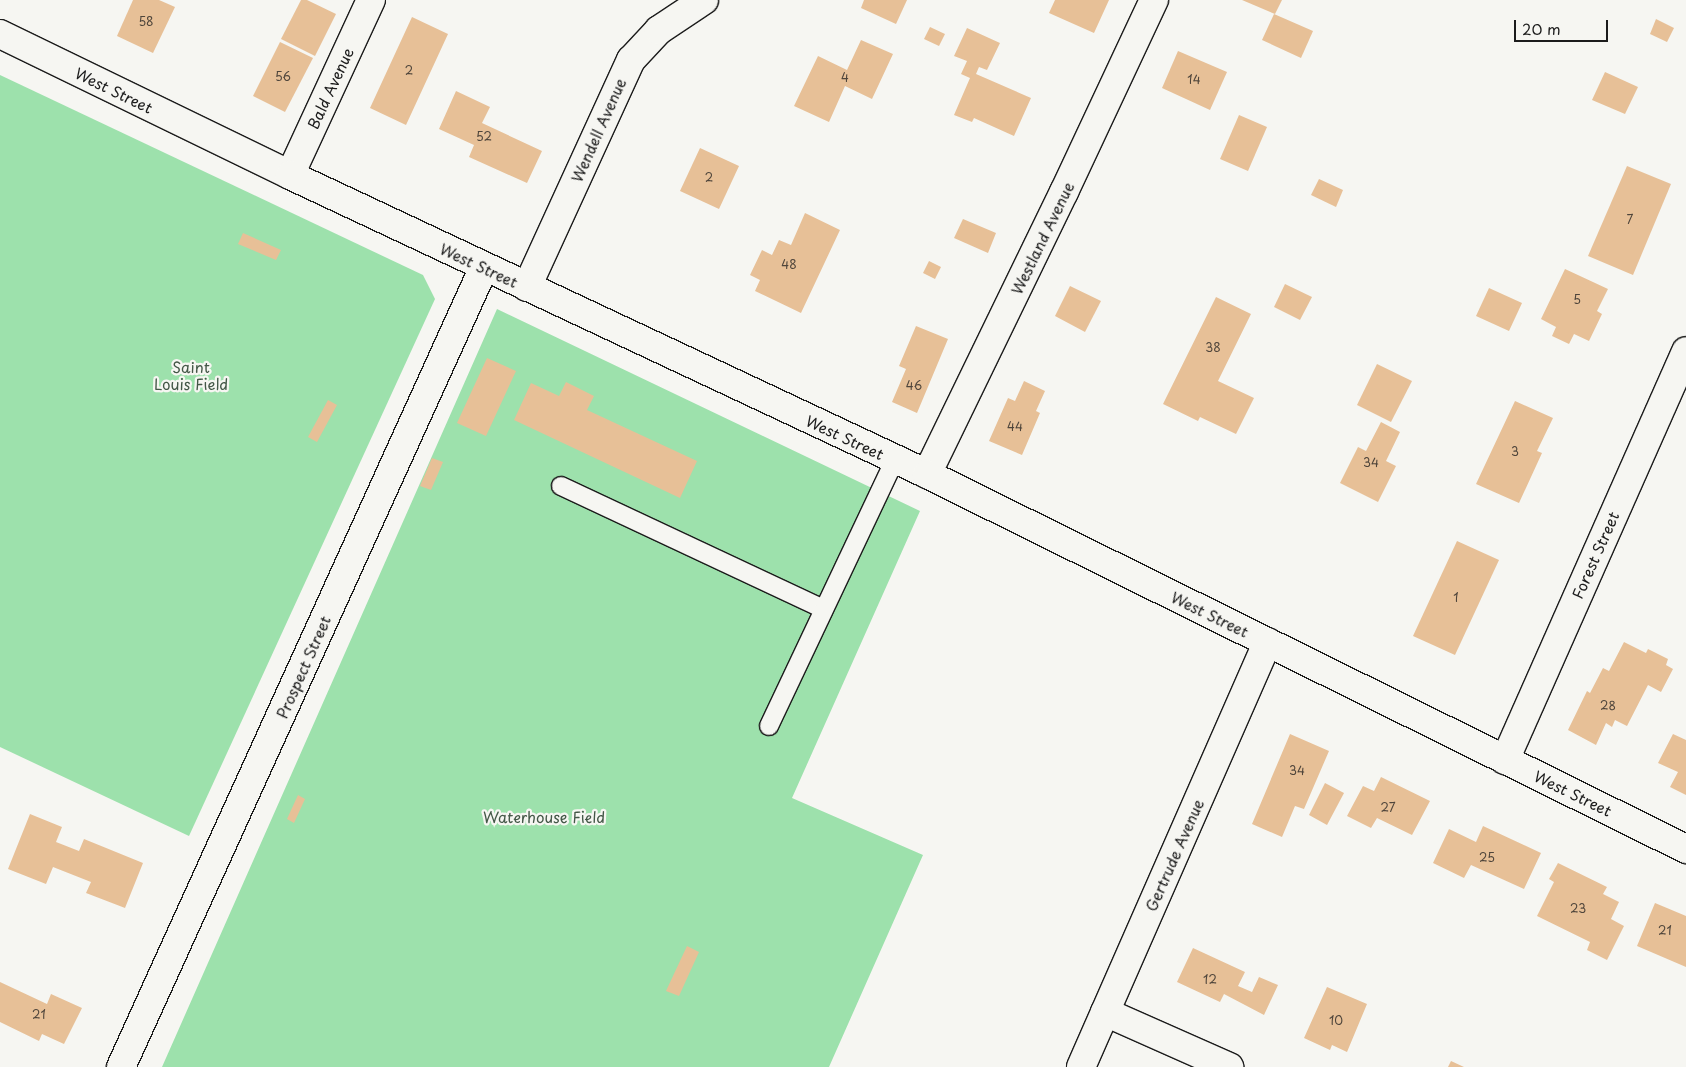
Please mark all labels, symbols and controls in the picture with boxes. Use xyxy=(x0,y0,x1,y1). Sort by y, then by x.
scale bar xyxy=(1516,10,1610,42)
house number: 58 xyxy=(138,15,154,29)
text: 20 m xyxy=(1522,17,1561,40)
street label: Bald Avenue xyxy=(303,44,357,132)
street label: West Street xyxy=(72,63,156,117)
house number: 2 xyxy=(405,64,413,78)
house number: 56 xyxy=(275,70,291,84)
house number: 4 xyxy=(841,71,849,85)
house number: 14 xyxy=(1187,73,1201,87)
street label: Wendell Avenue xyxy=(567,75,629,185)
house number: 52 xyxy=(476,130,492,144)
house number: 2 xyxy=(705,171,713,185)
street label: Westland Avenue xyxy=(1007,179,1077,297)
house number: 7 xyxy=(1627,213,1633,227)
street label: West Street xyxy=(437,239,521,291)
house number: 48 xyxy=(781,258,797,272)
house number: 5 xyxy=(1573,293,1581,307)
house number: 38 xyxy=(1205,341,1221,355)
park label: Saint Louis Field xyxy=(154,357,228,392)
house number: 46 xyxy=(906,379,922,393)
street label: West Street xyxy=(803,411,887,463)
house number: 44 xyxy=(1007,420,1023,434)
house number: 3 xyxy=(1511,445,1519,459)
house number: 34 xyxy=(1363,456,1379,470)
street label: Forest Street xyxy=(1568,508,1622,602)
street label: West Street xyxy=(1168,587,1252,641)
house number: 1 xyxy=(1453,591,1459,605)
street label: Prospect Street xyxy=(272,612,334,722)
house number: 28 xyxy=(1600,699,1616,713)
house number: 34 xyxy=(1289,764,1305,778)
street label: West Street xyxy=(1531,766,1615,820)
street label: Gertrude Avenue xyxy=(1141,796,1207,914)
house number: 27 xyxy=(1381,801,1395,815)
park label: Waterhouse Field xyxy=(482,808,606,826)
house number: 25 xyxy=(1479,851,1495,865)
house number: 23 xyxy=(1570,902,1586,916)
house number: 21 xyxy=(1658,924,1672,938)
house number: 12 xyxy=(1203,973,1217,987)
house number: 21 xyxy=(32,1008,46,1022)
house number: 10 xyxy=(1329,1014,1343,1028)

